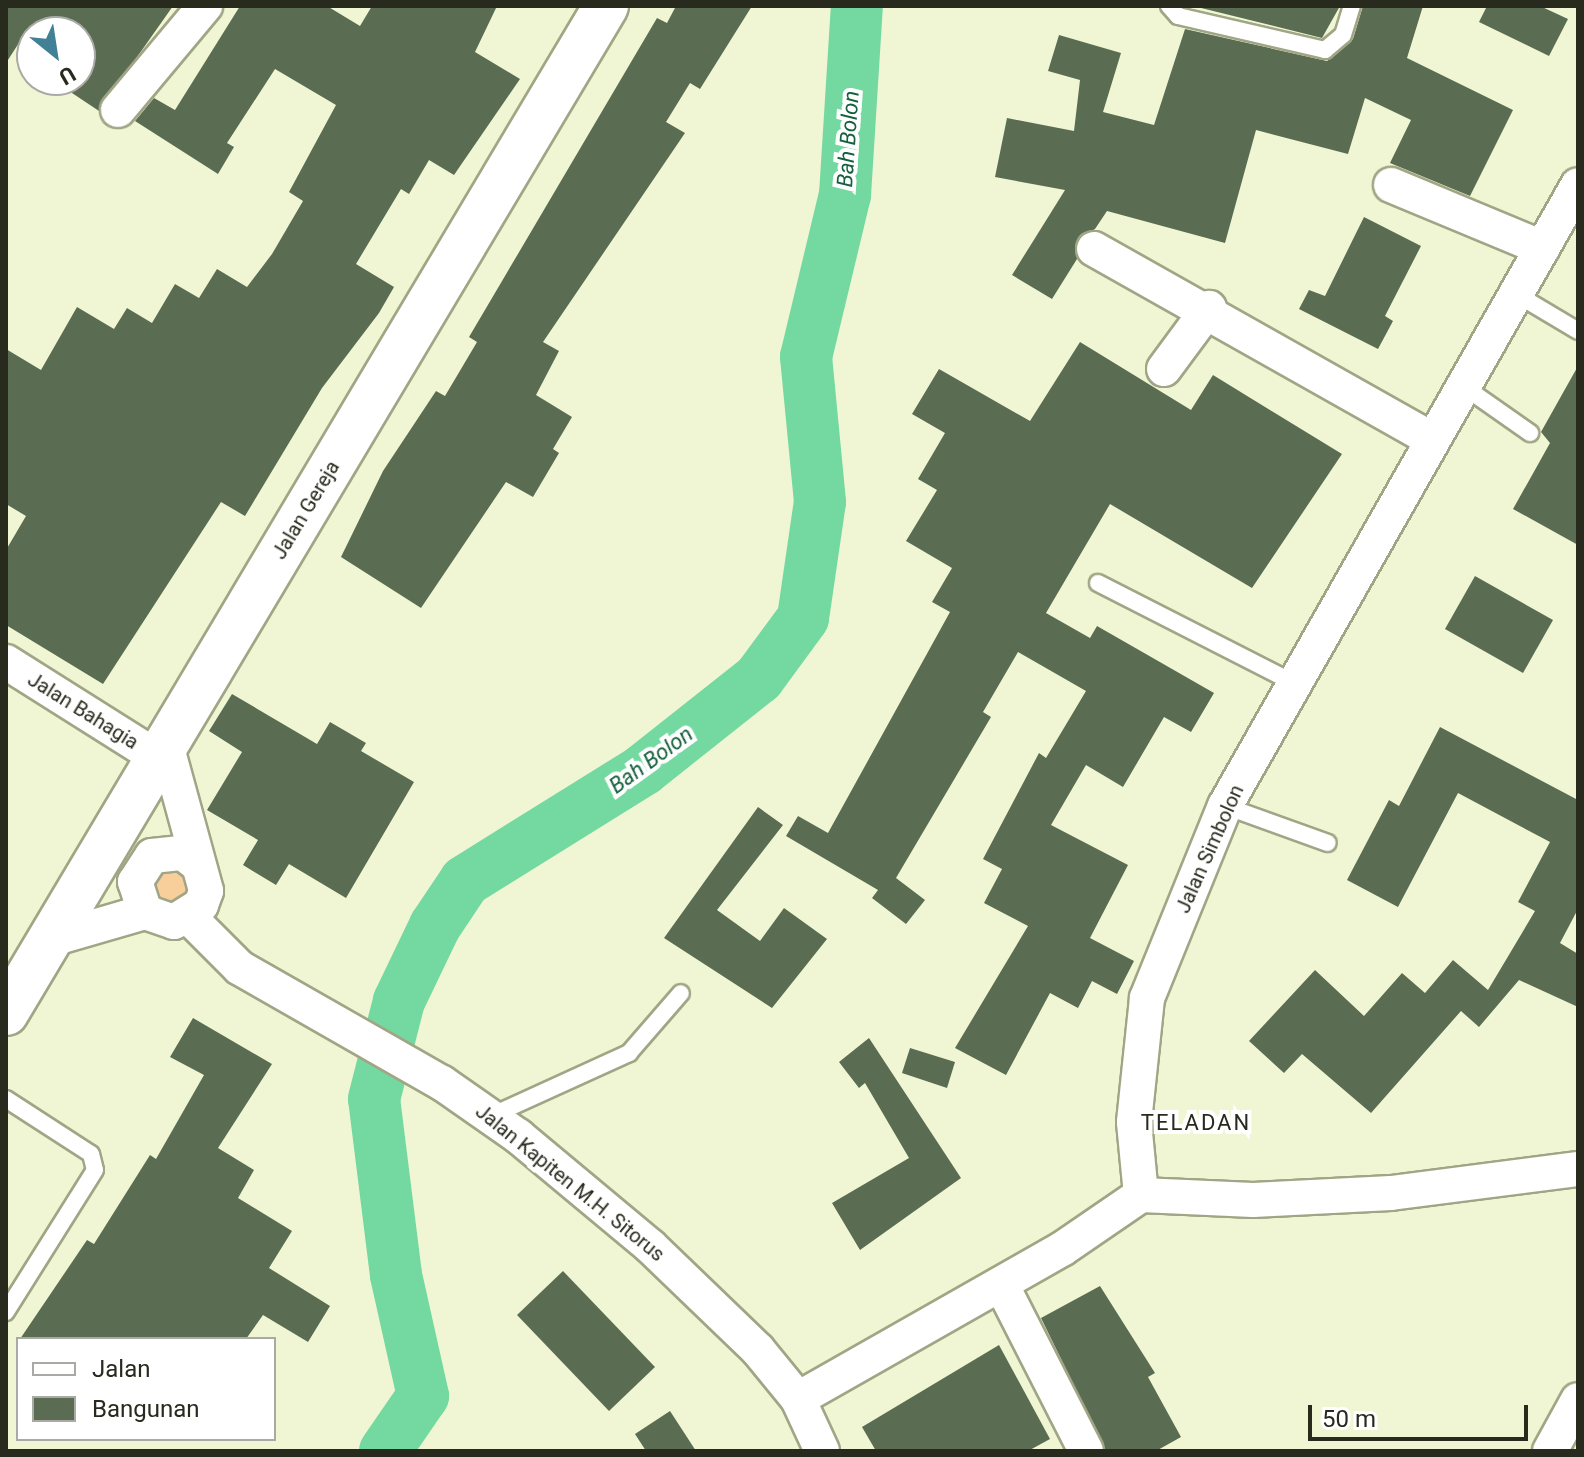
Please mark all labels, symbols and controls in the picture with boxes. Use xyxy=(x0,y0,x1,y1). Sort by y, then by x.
north arrow xyxy=(16,16,96,96)
text: U xyxy=(55,61,80,90)
water label: Bah Bolon xyxy=(831,90,865,188)
street label: Jalan Gereja xyxy=(267,456,345,564)
street label: Jalan Bahagia xyxy=(23,667,143,755)
water label: Bah Bolon xyxy=(604,721,698,799)
street label: Jalan Simbolon xyxy=(1171,781,1249,917)
street label: Jalan Kapiten M.H. Sitorus xyxy=(471,1099,669,1267)
district label: TELADAN xyxy=(1141,1110,1251,1136)
legend xyxy=(16,1337,276,1441)
text: Jalan xyxy=(92,1355,150,1383)
scale bar xyxy=(1312,1389,1532,1439)
text: Bangunan xyxy=(92,1395,200,1423)
text: 50 m xyxy=(1322,1405,1376,1433)

